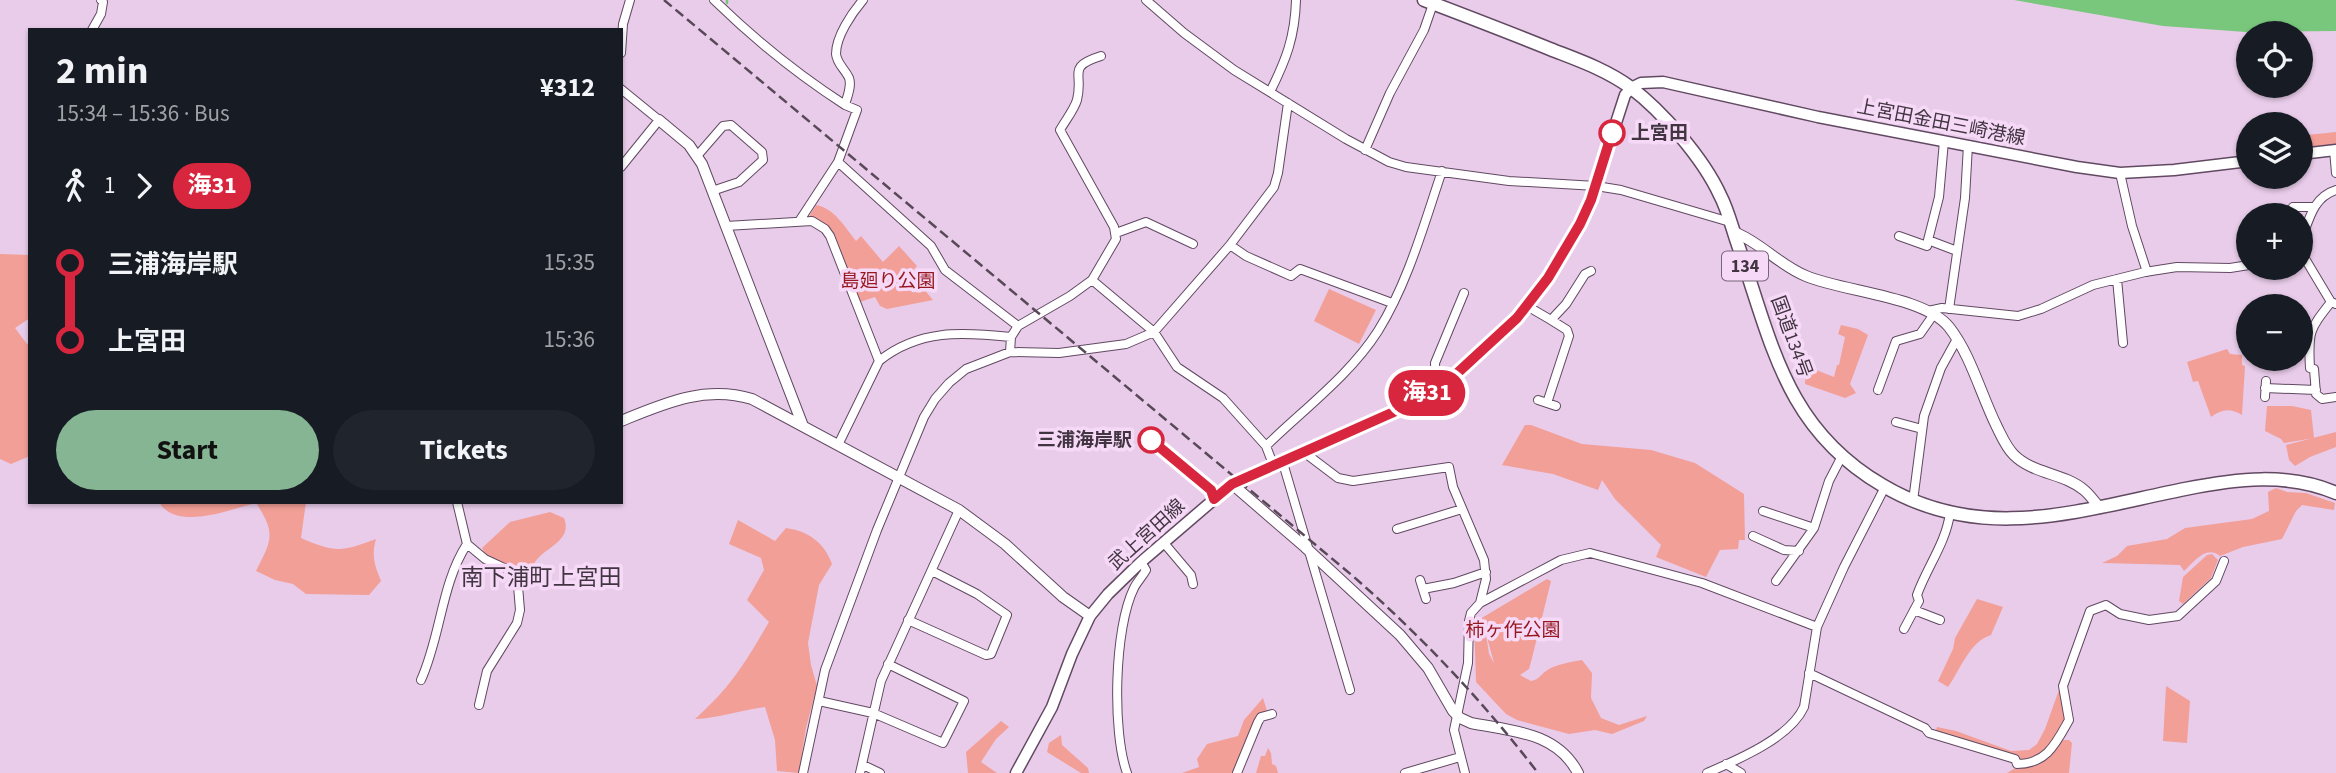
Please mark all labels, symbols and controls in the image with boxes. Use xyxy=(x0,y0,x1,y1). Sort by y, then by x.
map controls xyxy=(2236,21,2313,371)
button: locate xyxy=(2236,21,2313,98)
text: 2 min xyxy=(56,44,148,98)
text: ¥312 xyxy=(540,69,595,106)
street label: 上宮田金田三崎港線 xyxy=(1854,93,2028,153)
text: 15:34 – 15:36 · Bus xyxy=(56,97,230,130)
button: layers xyxy=(2236,112,2313,189)
marker: 上宮田 xyxy=(1599,120,1625,146)
place label: 上宮田 xyxy=(1631,120,1688,147)
icon: walk xyxy=(56,167,94,205)
icon: forward xyxy=(125,167,163,205)
text: 海31 xyxy=(187,168,237,203)
text: 1 xyxy=(104,169,115,202)
button: + xyxy=(2236,203,2313,280)
text: 三浦海岸駅 xyxy=(108,246,238,283)
text: 15:35 xyxy=(544,246,595,279)
road number: 134 xyxy=(1722,252,1768,280)
park label: 島廻り公園 xyxy=(840,268,936,295)
street label: 国道134号 xyxy=(1764,292,1818,382)
button: − xyxy=(2236,294,2313,371)
text: 上宮田 xyxy=(108,323,186,360)
text: 15:36 xyxy=(544,323,595,356)
line badge: 海31 xyxy=(1387,370,1467,416)
text: 海31 xyxy=(1402,375,1452,410)
button: Start xyxy=(56,410,319,490)
button: Tickets xyxy=(333,410,595,490)
place label: 三浦海岸駅 xyxy=(1037,427,1132,454)
marker: 三浦海岸駅 xyxy=(1138,427,1164,453)
street label: 武上宮田線 xyxy=(1103,493,1191,577)
district label: 南下浦町上宮田 xyxy=(461,561,622,594)
park label: 柿ヶ作公園 xyxy=(1465,617,1561,644)

